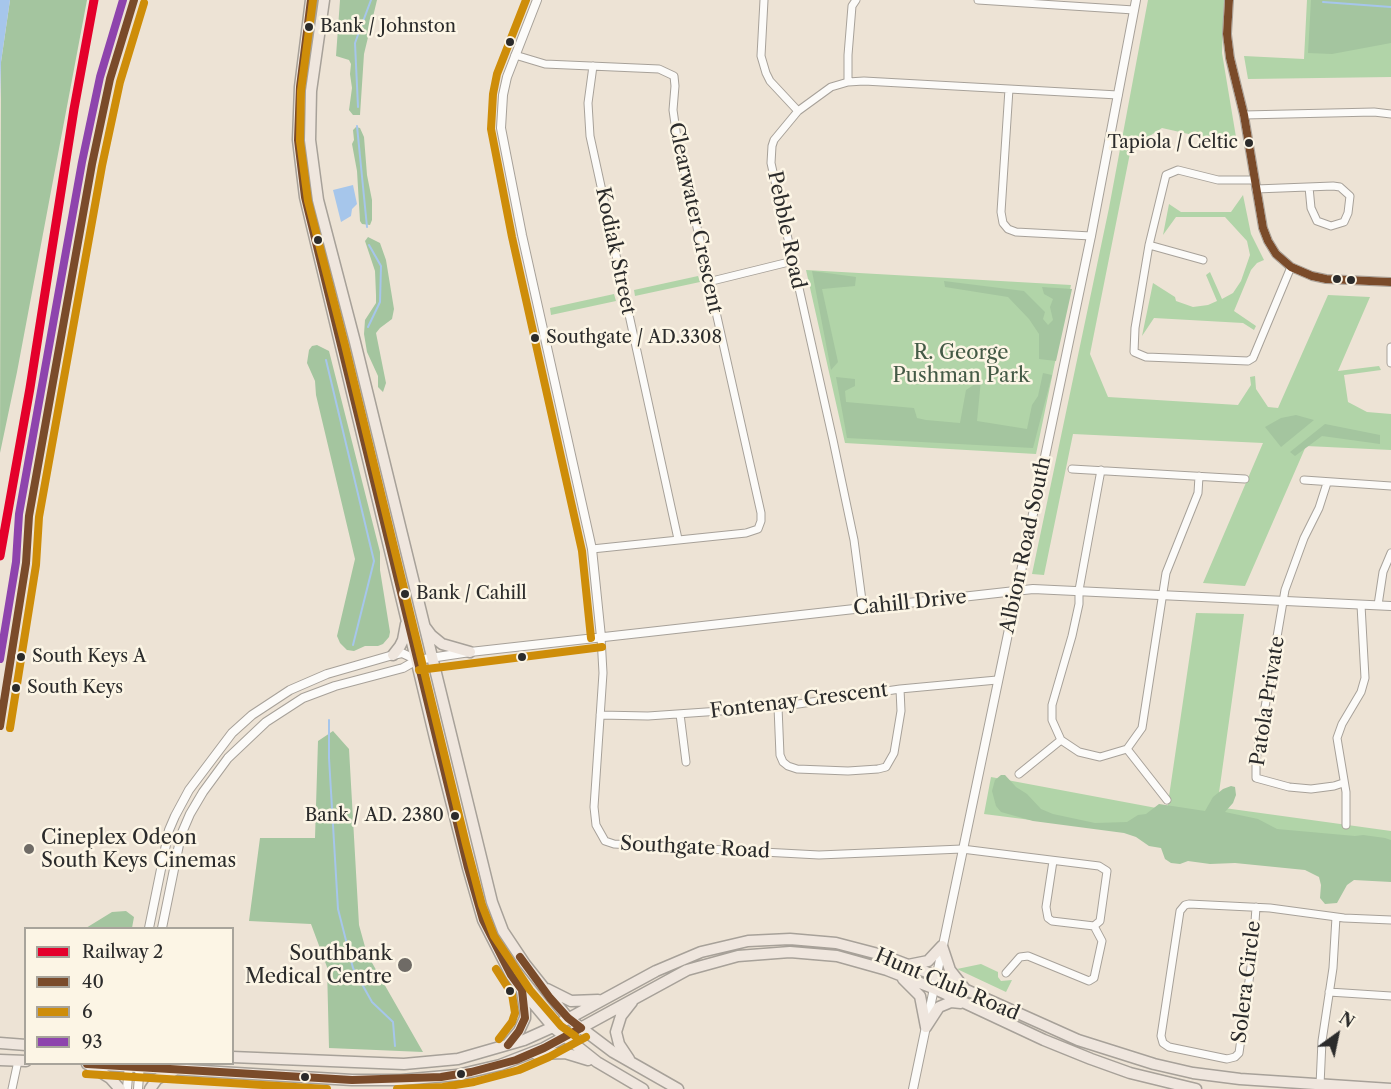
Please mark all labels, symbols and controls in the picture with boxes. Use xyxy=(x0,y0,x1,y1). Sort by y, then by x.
place label: Bank / Johnston xyxy=(320,16,456,38)
marker: Bank / Johnston xyxy=(303,21,315,33)
unlabelled marker xyxy=(504,36,516,48)
street label: Clearwater Crescent xyxy=(663,120,727,316)
place label: Tapiola / Celtic xyxy=(1108,132,1238,154)
marker: Tapiola / Celtic xyxy=(1243,137,1255,149)
street label: Pebble Road xyxy=(762,169,810,291)
street label: Kodiak Street xyxy=(590,185,640,317)
unlabelled marker xyxy=(312,234,324,246)
unlabelled marker xyxy=(1331,273,1343,285)
unlabelled marker xyxy=(1345,274,1357,286)
place label: Southgate / AD.3308 xyxy=(546,327,722,349)
marker: Southgate / AD.3308 xyxy=(529,332,541,344)
park label: R. George Pushman Park xyxy=(892,341,1030,388)
street label: Albion Road South xyxy=(996,454,1056,636)
place label: Bank / Cahill xyxy=(416,583,527,605)
street label: Cahill Drive xyxy=(852,585,968,621)
marker: Bank / Cahill xyxy=(399,588,411,600)
street label: Patola Private xyxy=(1246,634,1290,768)
place label: South Keys A xyxy=(32,646,146,668)
marker: South Keys A xyxy=(15,651,27,663)
unlabelled marker xyxy=(516,651,528,663)
place label: South Keys xyxy=(27,677,123,699)
street label: Fontenay Crescent xyxy=(709,678,889,724)
marker: South Keys xyxy=(10,682,22,694)
place label: Bank / AD. 2380 xyxy=(305,805,444,827)
marker: Bank / AD. 2380 xyxy=(449,810,461,822)
place label: Cineplex Odeon South Keys Cinemas xyxy=(41,826,236,873)
street label: Southgate Road xyxy=(619,832,771,864)
marker: Cineplex Odeon South Keys Cinemas xyxy=(22,842,36,856)
street label: Solera Circle xyxy=(1228,920,1266,1044)
legend xyxy=(24,927,234,1065)
text: Railway 2 xyxy=(82,941,163,963)
place label: Southbank Medical Centre xyxy=(245,942,392,989)
street label: Hunt Club Road xyxy=(871,944,1023,1026)
marker: Southbank Medical Centre xyxy=(396,956,414,974)
text: 40 xyxy=(82,971,104,993)
unlabelled marker xyxy=(504,985,516,997)
text: 6 xyxy=(82,1001,93,1023)
north arrow xyxy=(1307,1005,1367,1065)
text: N xyxy=(1336,1008,1358,1032)
text: 93 xyxy=(82,1031,102,1053)
unlabelled marker xyxy=(455,1068,467,1080)
unlabelled marker xyxy=(299,1071,311,1083)

